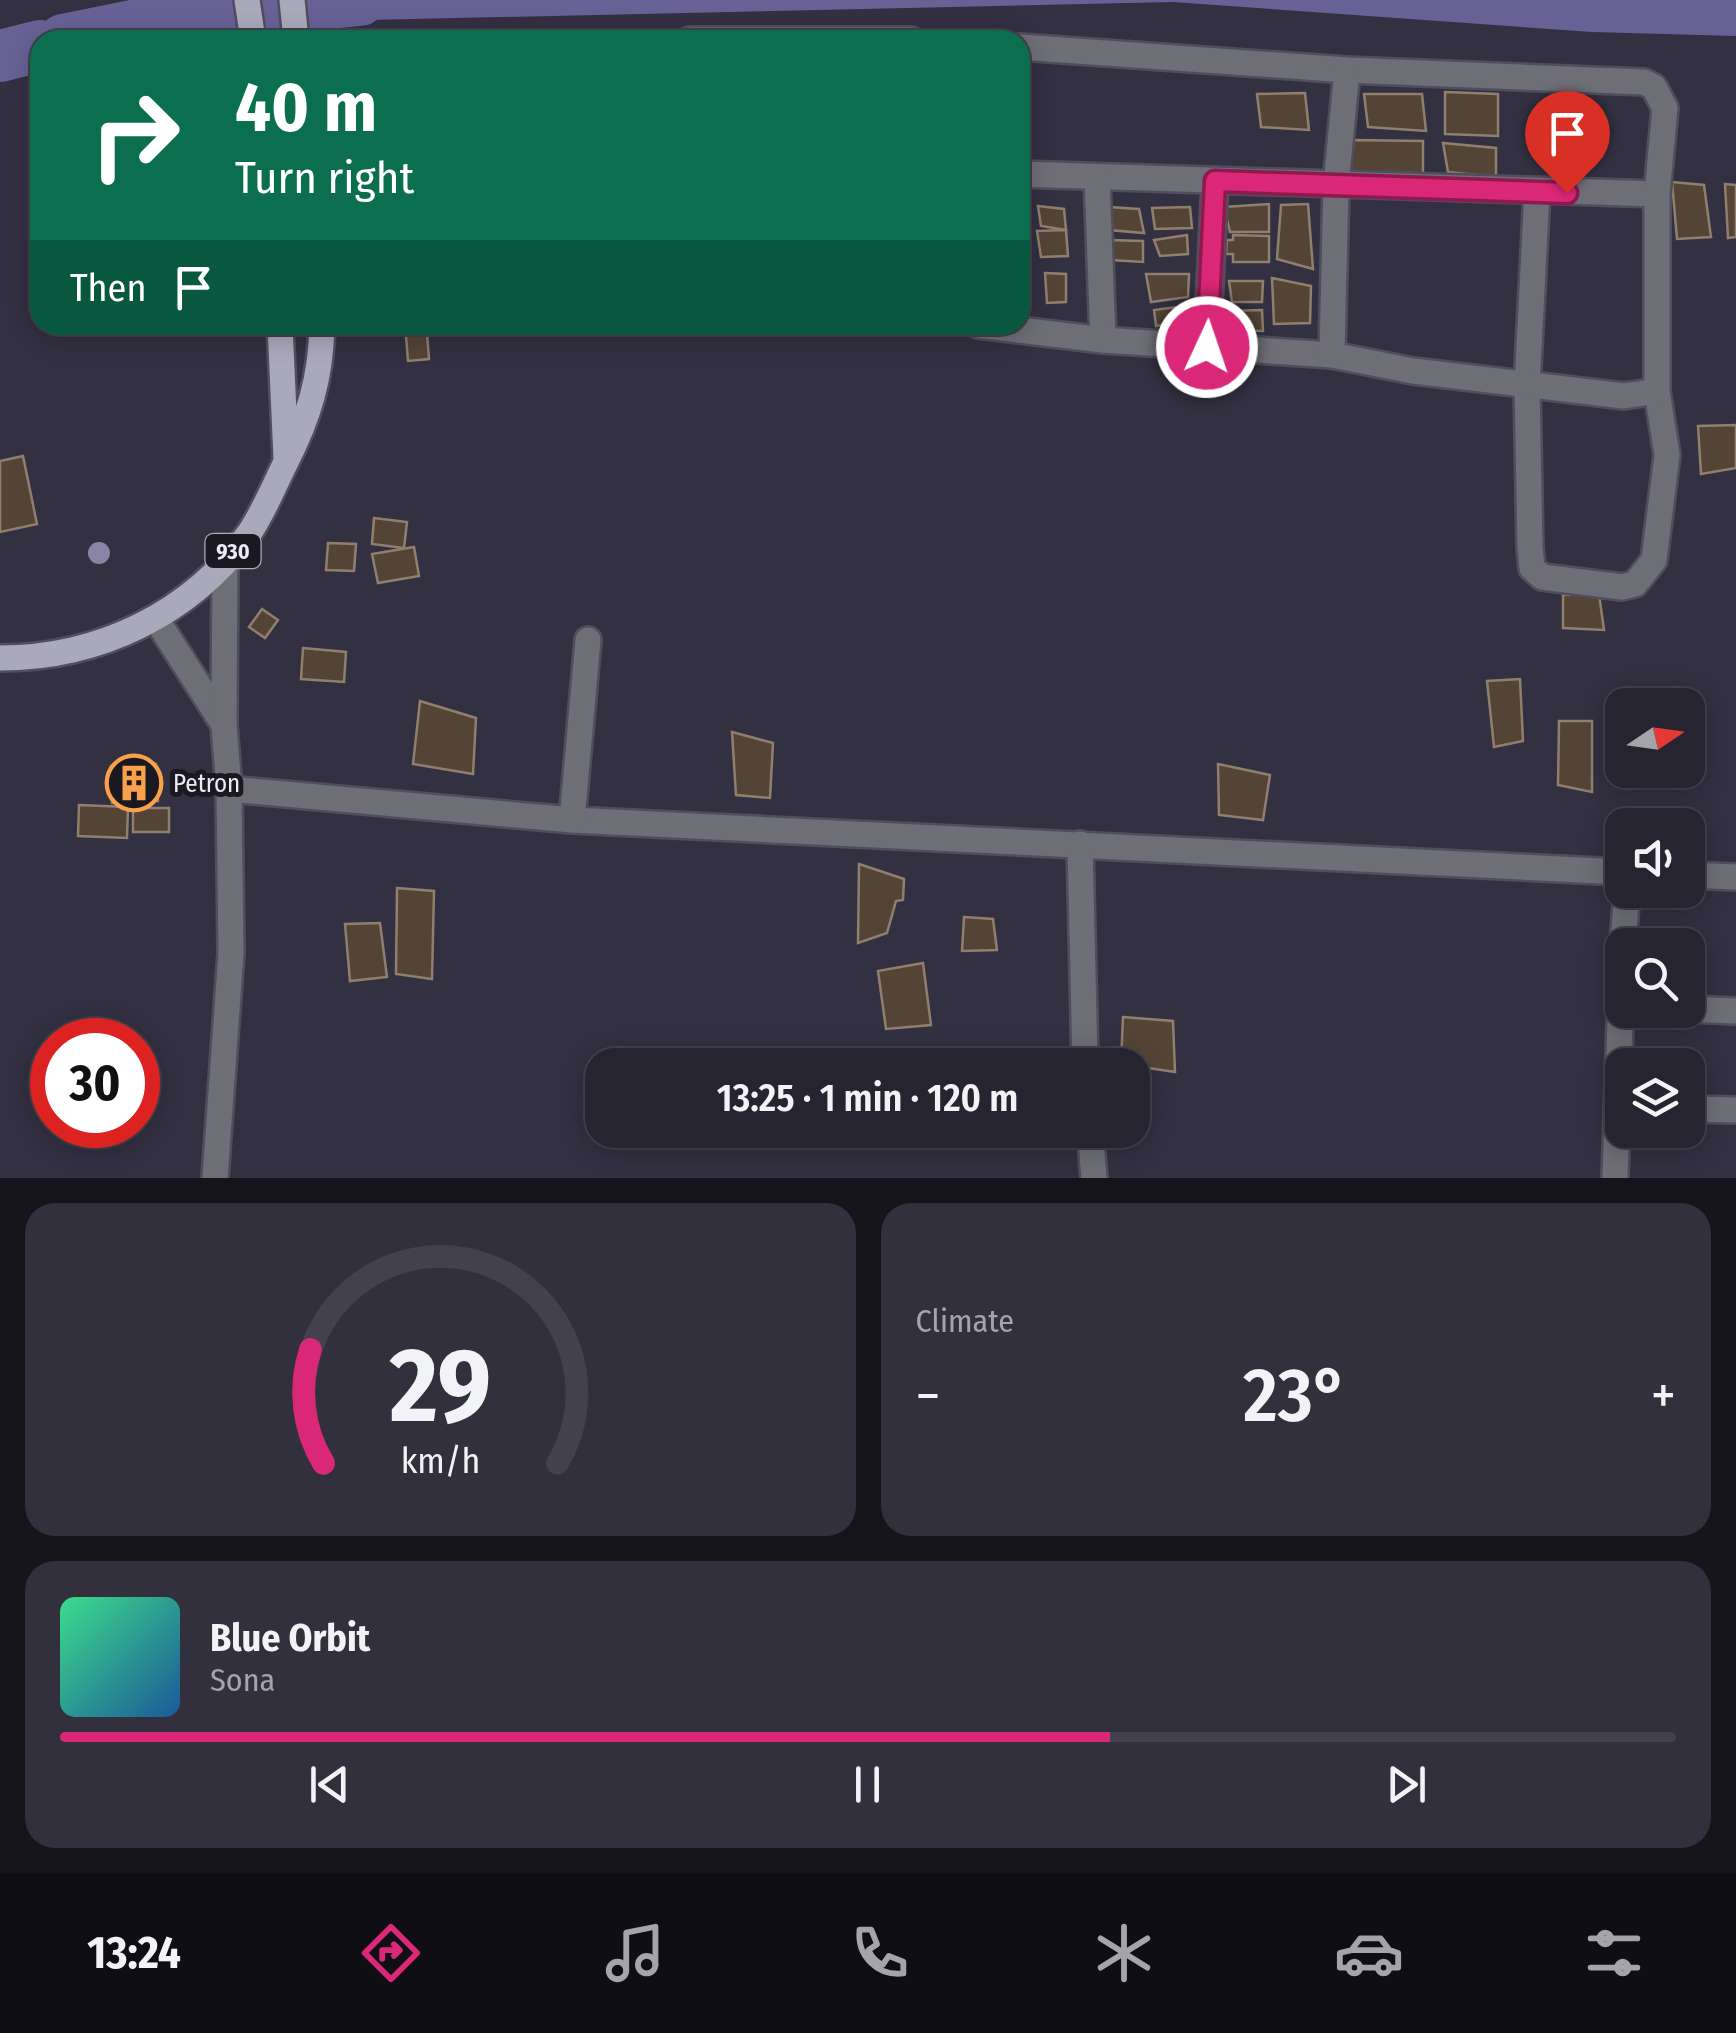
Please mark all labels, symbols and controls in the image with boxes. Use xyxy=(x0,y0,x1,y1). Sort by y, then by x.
text: 40 m xyxy=(235,66,377,150)
icon: right xyxy=(70,70,200,200)
pin xyxy=(1525,91,1610,194)
icon: arrive xyxy=(1540,106,1595,161)
text: Turn right xyxy=(235,151,414,205)
icon: arrive xyxy=(166,260,221,315)
text: Then xyxy=(70,265,146,311)
position arrow xyxy=(1155,295,1259,399)
road number: 930 xyxy=(206,534,260,568)
north arrow xyxy=(1605,688,1705,788)
map controls xyxy=(1605,688,1705,1148)
building icon: Petron xyxy=(104,753,164,813)
place label: Petron xyxy=(173,769,240,799)
button: sound xyxy=(1605,808,1705,908)
button: search xyxy=(1605,928,1705,1028)
speed limit sign: 30 xyxy=(30,1018,160,1148)
button: layers xyxy=(1605,1048,1705,1148)
text: 13:25 · 1 min · 120 m xyxy=(717,1075,1018,1121)
text: Climate xyxy=(916,1302,1014,1340)
text: 29 xyxy=(389,1324,491,1449)
text: 23° xyxy=(1243,1351,1348,1441)
text: − xyxy=(916,1363,940,1429)
text: + xyxy=(1651,1363,1676,1429)
text: km/h xyxy=(400,1440,480,1482)
text: Blue Orbit xyxy=(210,1615,370,1661)
text: Sona xyxy=(210,1661,275,1699)
icon: previous xyxy=(302,1757,357,1812)
icon: pause xyxy=(840,1757,895,1812)
icon: next xyxy=(1379,1757,1434,1812)
icon: directions xyxy=(356,1918,426,1988)
icon: music xyxy=(600,1918,670,1988)
icon: phone xyxy=(845,1918,915,1988)
icon: climate xyxy=(1089,1918,1159,1988)
icon: car xyxy=(1334,1918,1404,1988)
icon: filters xyxy=(1579,1918,1649,1988)
text: 13:24 xyxy=(87,1926,181,1980)

